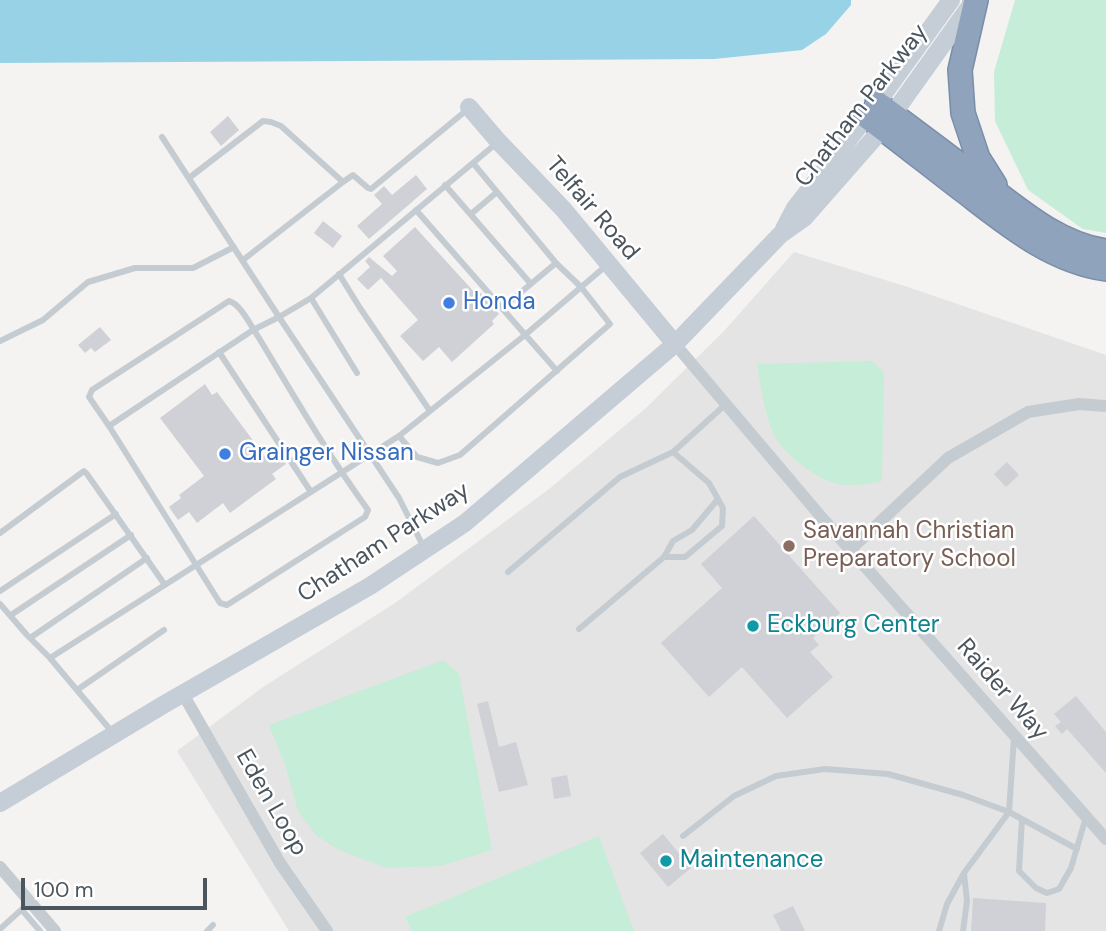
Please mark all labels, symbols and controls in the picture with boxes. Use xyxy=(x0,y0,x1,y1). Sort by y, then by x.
street label: Chatham Parkway xyxy=(789,19,935,193)
street label: Telfair Road xyxy=(539,151,645,267)
place label: Honda xyxy=(463,289,535,317)
marker: Honda xyxy=(441,295,457,311)
place label: Grainger Nissan xyxy=(239,440,414,468)
marker: Grainger Nissan xyxy=(217,446,233,462)
street label: Chatham Parkway xyxy=(293,477,475,609)
place label: Savannah Christian Preparatory School xyxy=(803,518,1016,574)
marker: Savannah Christian Preparatory School xyxy=(781,538,797,554)
place label: Eckburg Center xyxy=(767,612,940,640)
marker: Eckburg Center xyxy=(745,618,761,634)
street label: Raider Way xyxy=(950,633,1054,747)
street label: Eden Loop xyxy=(229,745,313,861)
place label: Maintenance xyxy=(680,847,823,875)
marker: Maintenance xyxy=(658,853,674,869)
scale bar xyxy=(24,864,210,908)
text: 100 m xyxy=(34,876,94,904)

